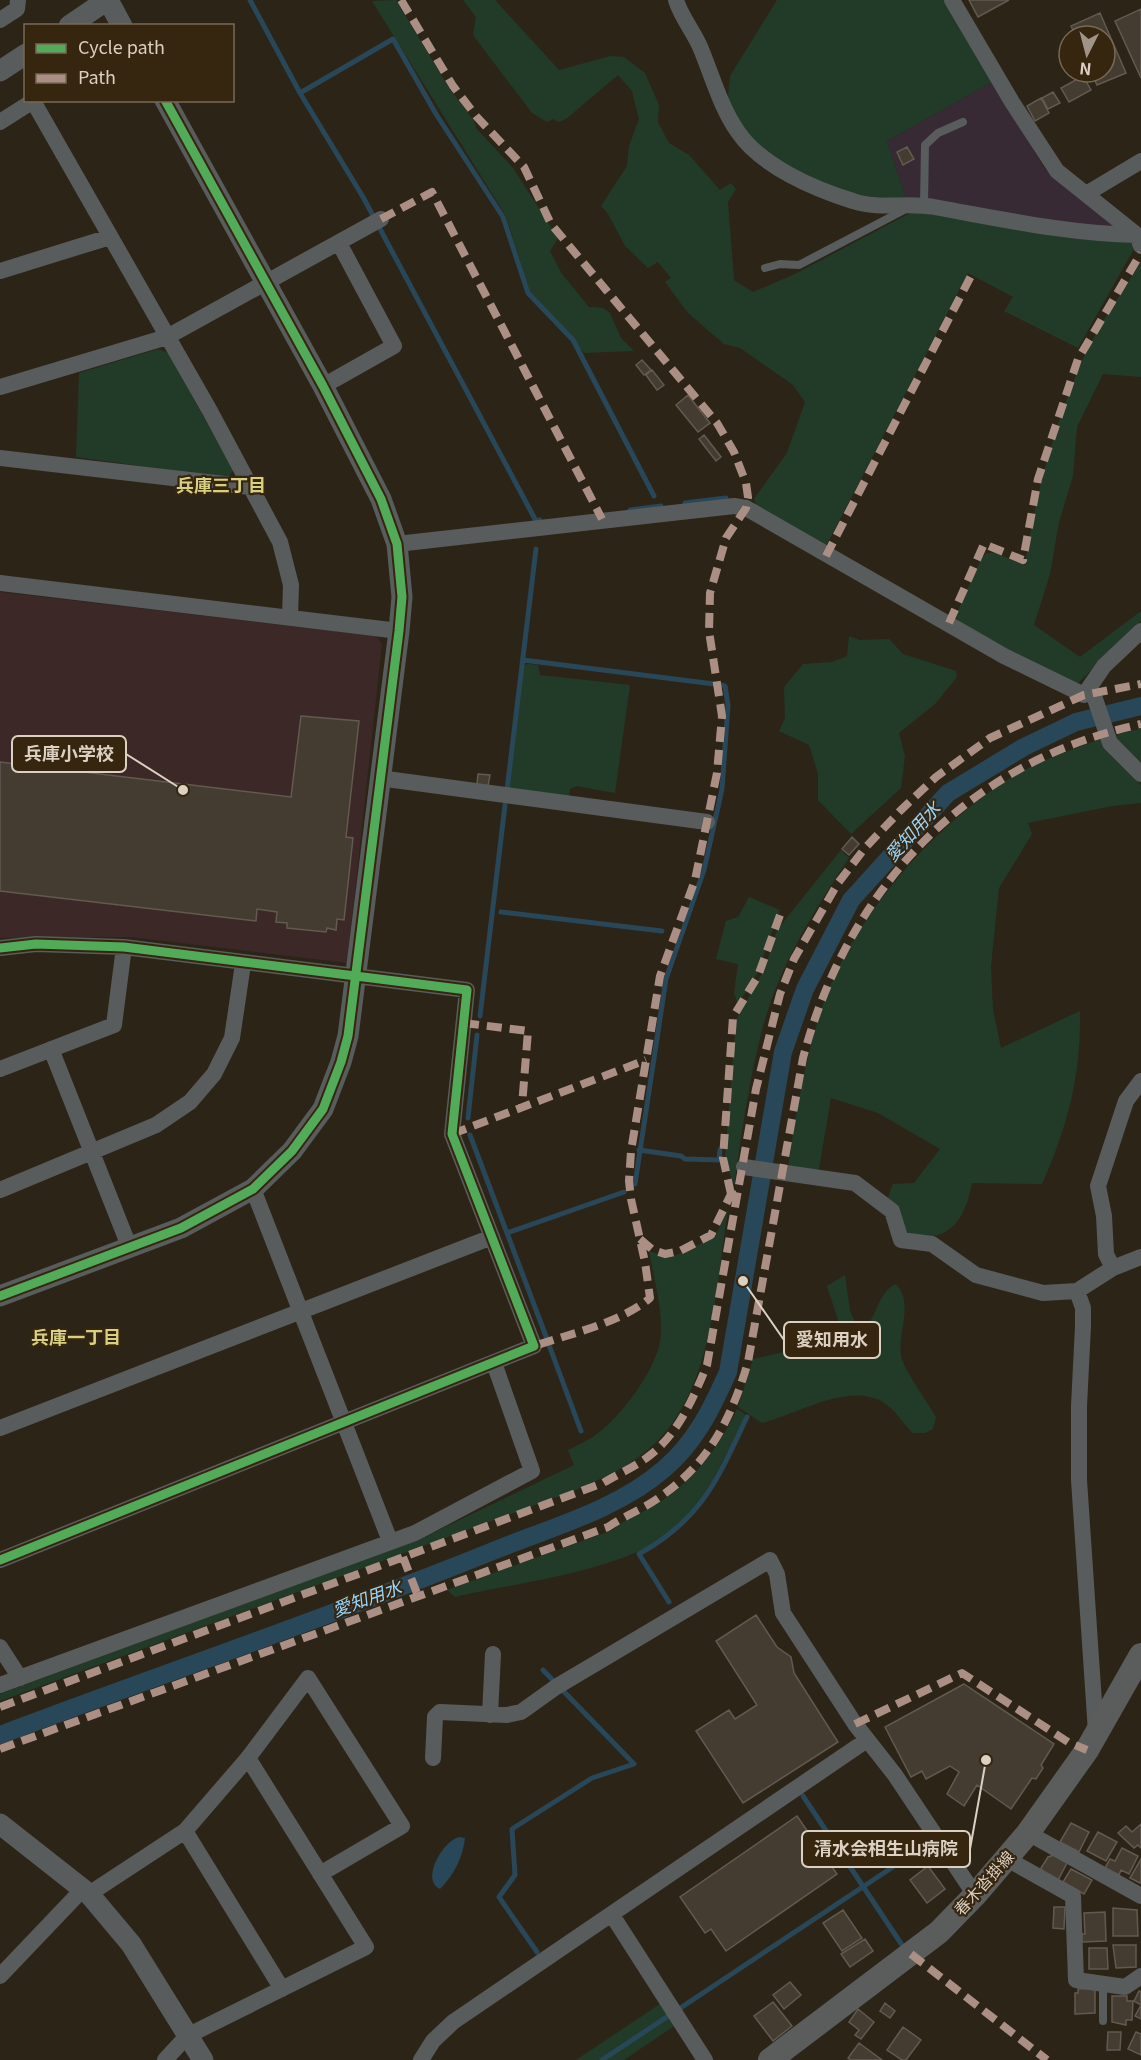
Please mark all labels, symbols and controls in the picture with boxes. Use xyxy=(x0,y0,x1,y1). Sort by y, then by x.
legend xyxy=(24,24,234,102)
north arrow xyxy=(1057,24,1117,84)
text: Cycle path xyxy=(78,33,165,59)
text: N xyxy=(1078,57,1093,82)
text: Path xyxy=(78,63,116,89)
district label: 兵庫三丁目 xyxy=(176,471,266,497)
callout: 兵庫小学校 xyxy=(12,736,126,772)
text: 兵庫小学校 xyxy=(24,739,114,765)
water label: 愛知用水 xyxy=(878,794,947,866)
callout: 愛知用水 xyxy=(784,1322,880,1358)
district label: 兵庫一丁目 xyxy=(31,1323,121,1349)
text: 愛知用水 xyxy=(796,1325,868,1351)
water label: 愛知用水 xyxy=(328,1572,406,1622)
callout: 清水会相生山病院 xyxy=(802,1831,970,1867)
text: 清水会相生山病院 xyxy=(814,1834,958,1860)
street label: 春木沓掛線 xyxy=(948,1845,1019,1920)

